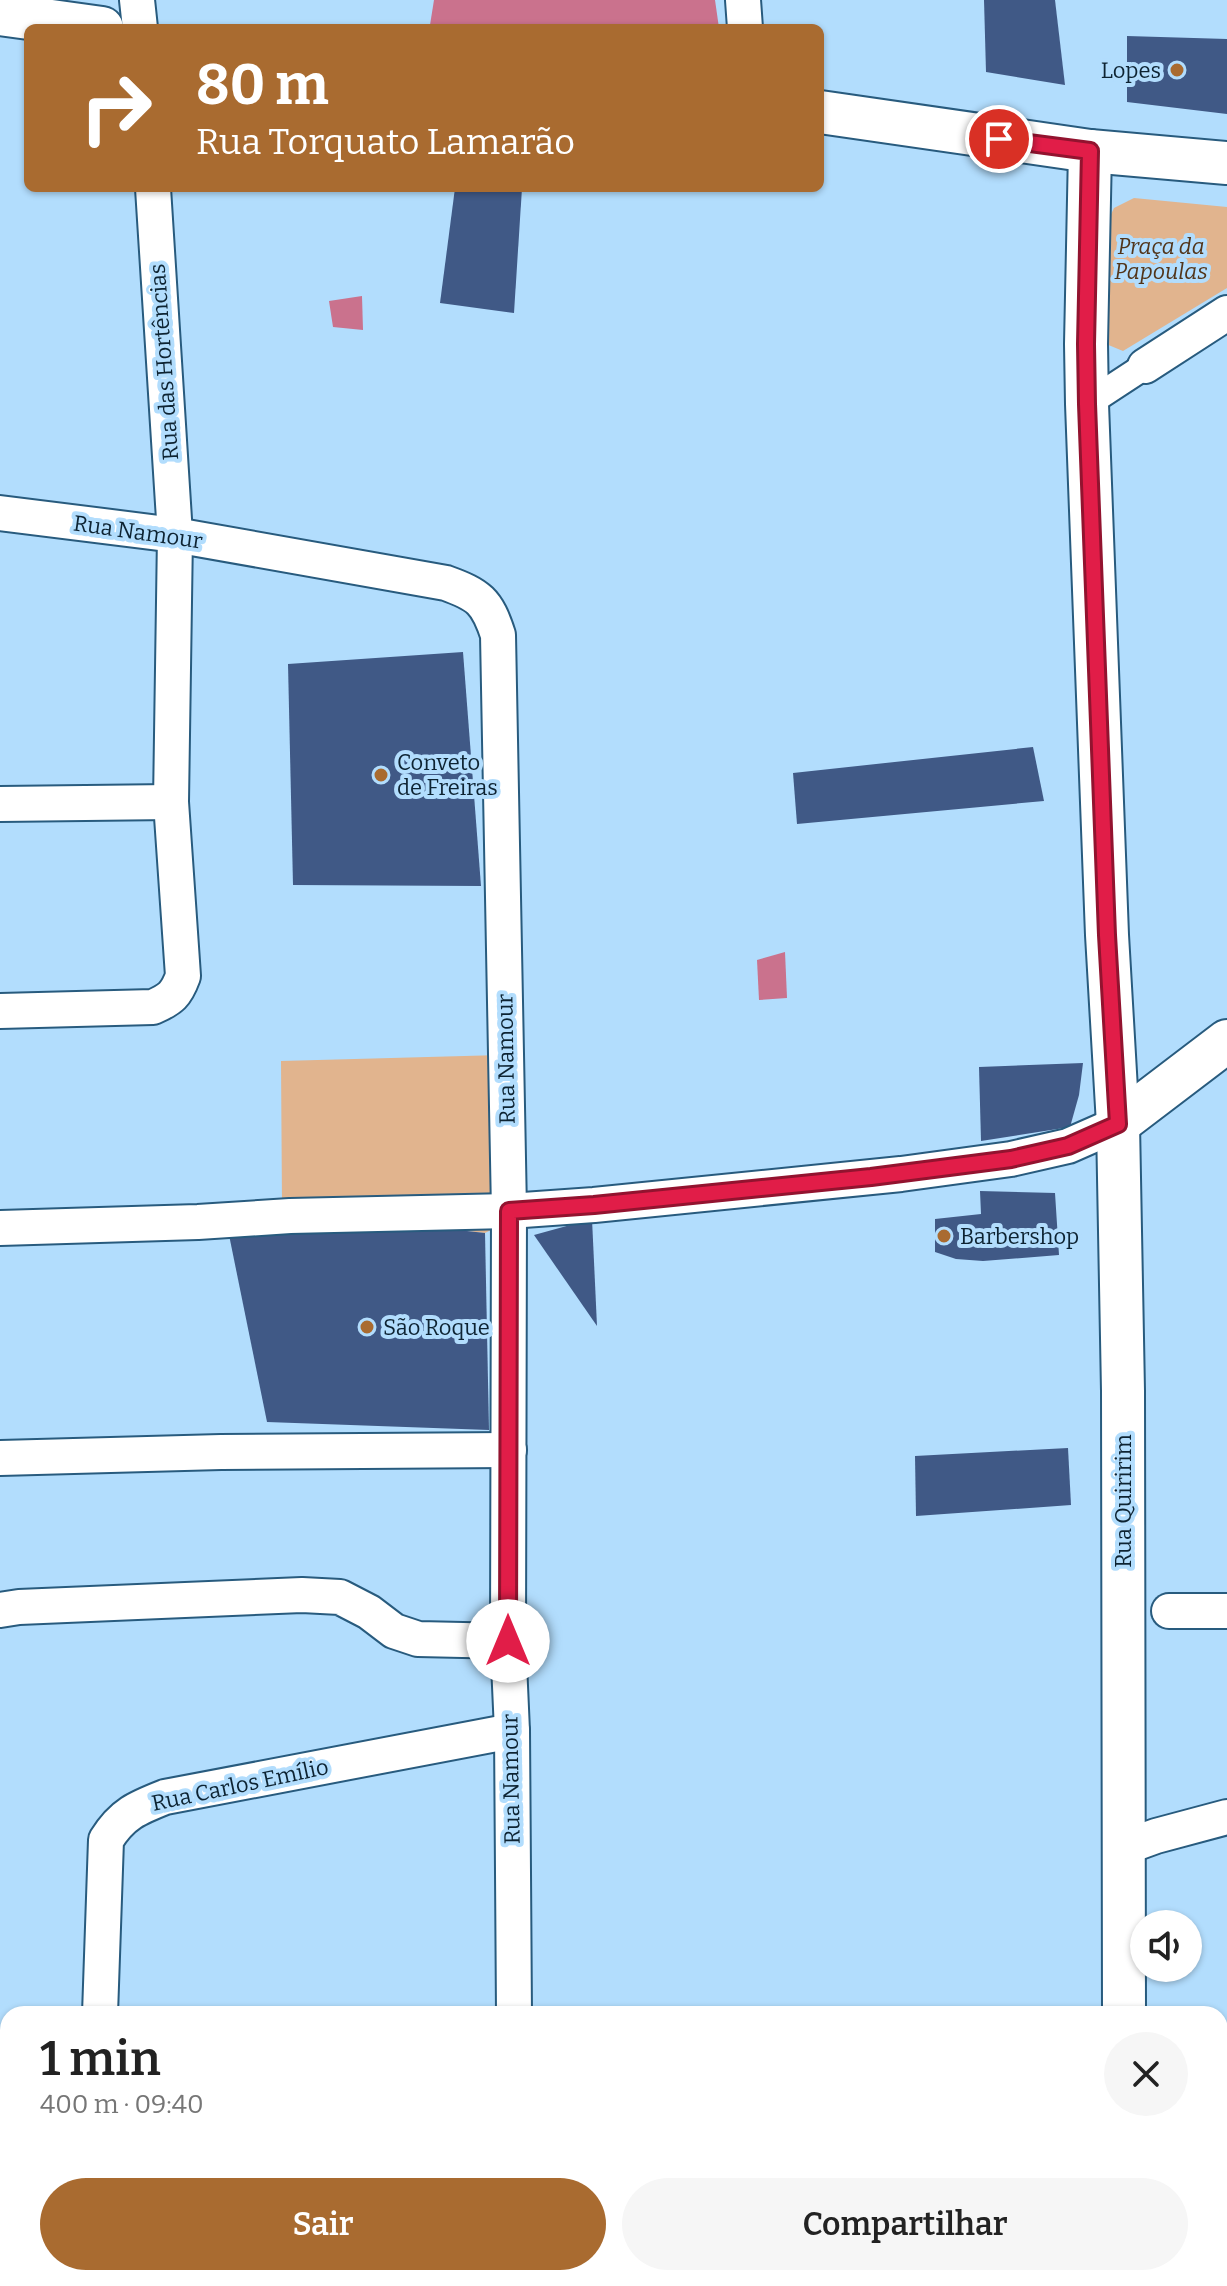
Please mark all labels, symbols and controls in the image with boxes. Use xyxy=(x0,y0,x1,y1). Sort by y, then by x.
text: 80 m xyxy=(196,52,329,119)
icon: right xyxy=(64,56,168,160)
place label: Lopes xyxy=(1101,57,1161,84)
marker: Lopes xyxy=(1168,61,1186,79)
pin xyxy=(965,105,1033,173)
icon: arrive xyxy=(977,117,1021,161)
text: Rua Torquato Lamarão xyxy=(196,120,575,164)
park label: Praça da Papoulas xyxy=(1114,233,1208,285)
street label: Rua das Hortências xyxy=(144,263,184,461)
street label: Rua Namour xyxy=(72,510,205,554)
place label: Conveto de Freiras xyxy=(397,749,498,801)
marker: Conveto de Freiras xyxy=(372,766,390,784)
street label: Rua Namour xyxy=(491,993,521,1124)
place label: Barbershop xyxy=(960,1223,1079,1250)
marker: Barbershop xyxy=(935,1227,953,1245)
place label: São Roque xyxy=(383,1314,490,1341)
marker: São Roque xyxy=(358,1318,376,1336)
street label: Rua Quiririm xyxy=(1110,1434,1137,1568)
position arrow xyxy=(466,1599,550,1683)
street label: Rua Namour xyxy=(496,1713,526,1844)
street label: Rua Carlos Emílio xyxy=(149,1753,331,1817)
map controls xyxy=(1130,1910,1202,1982)
button: sound xyxy=(1130,1910,1202,1982)
text: 1 min xyxy=(40,2030,161,2088)
button: close xyxy=(1104,2032,1188,2116)
text: 400 m · 09:40 xyxy=(40,2089,204,2120)
button: Sair xyxy=(40,2178,606,2270)
button: Compartilhar xyxy=(622,2178,1188,2270)

